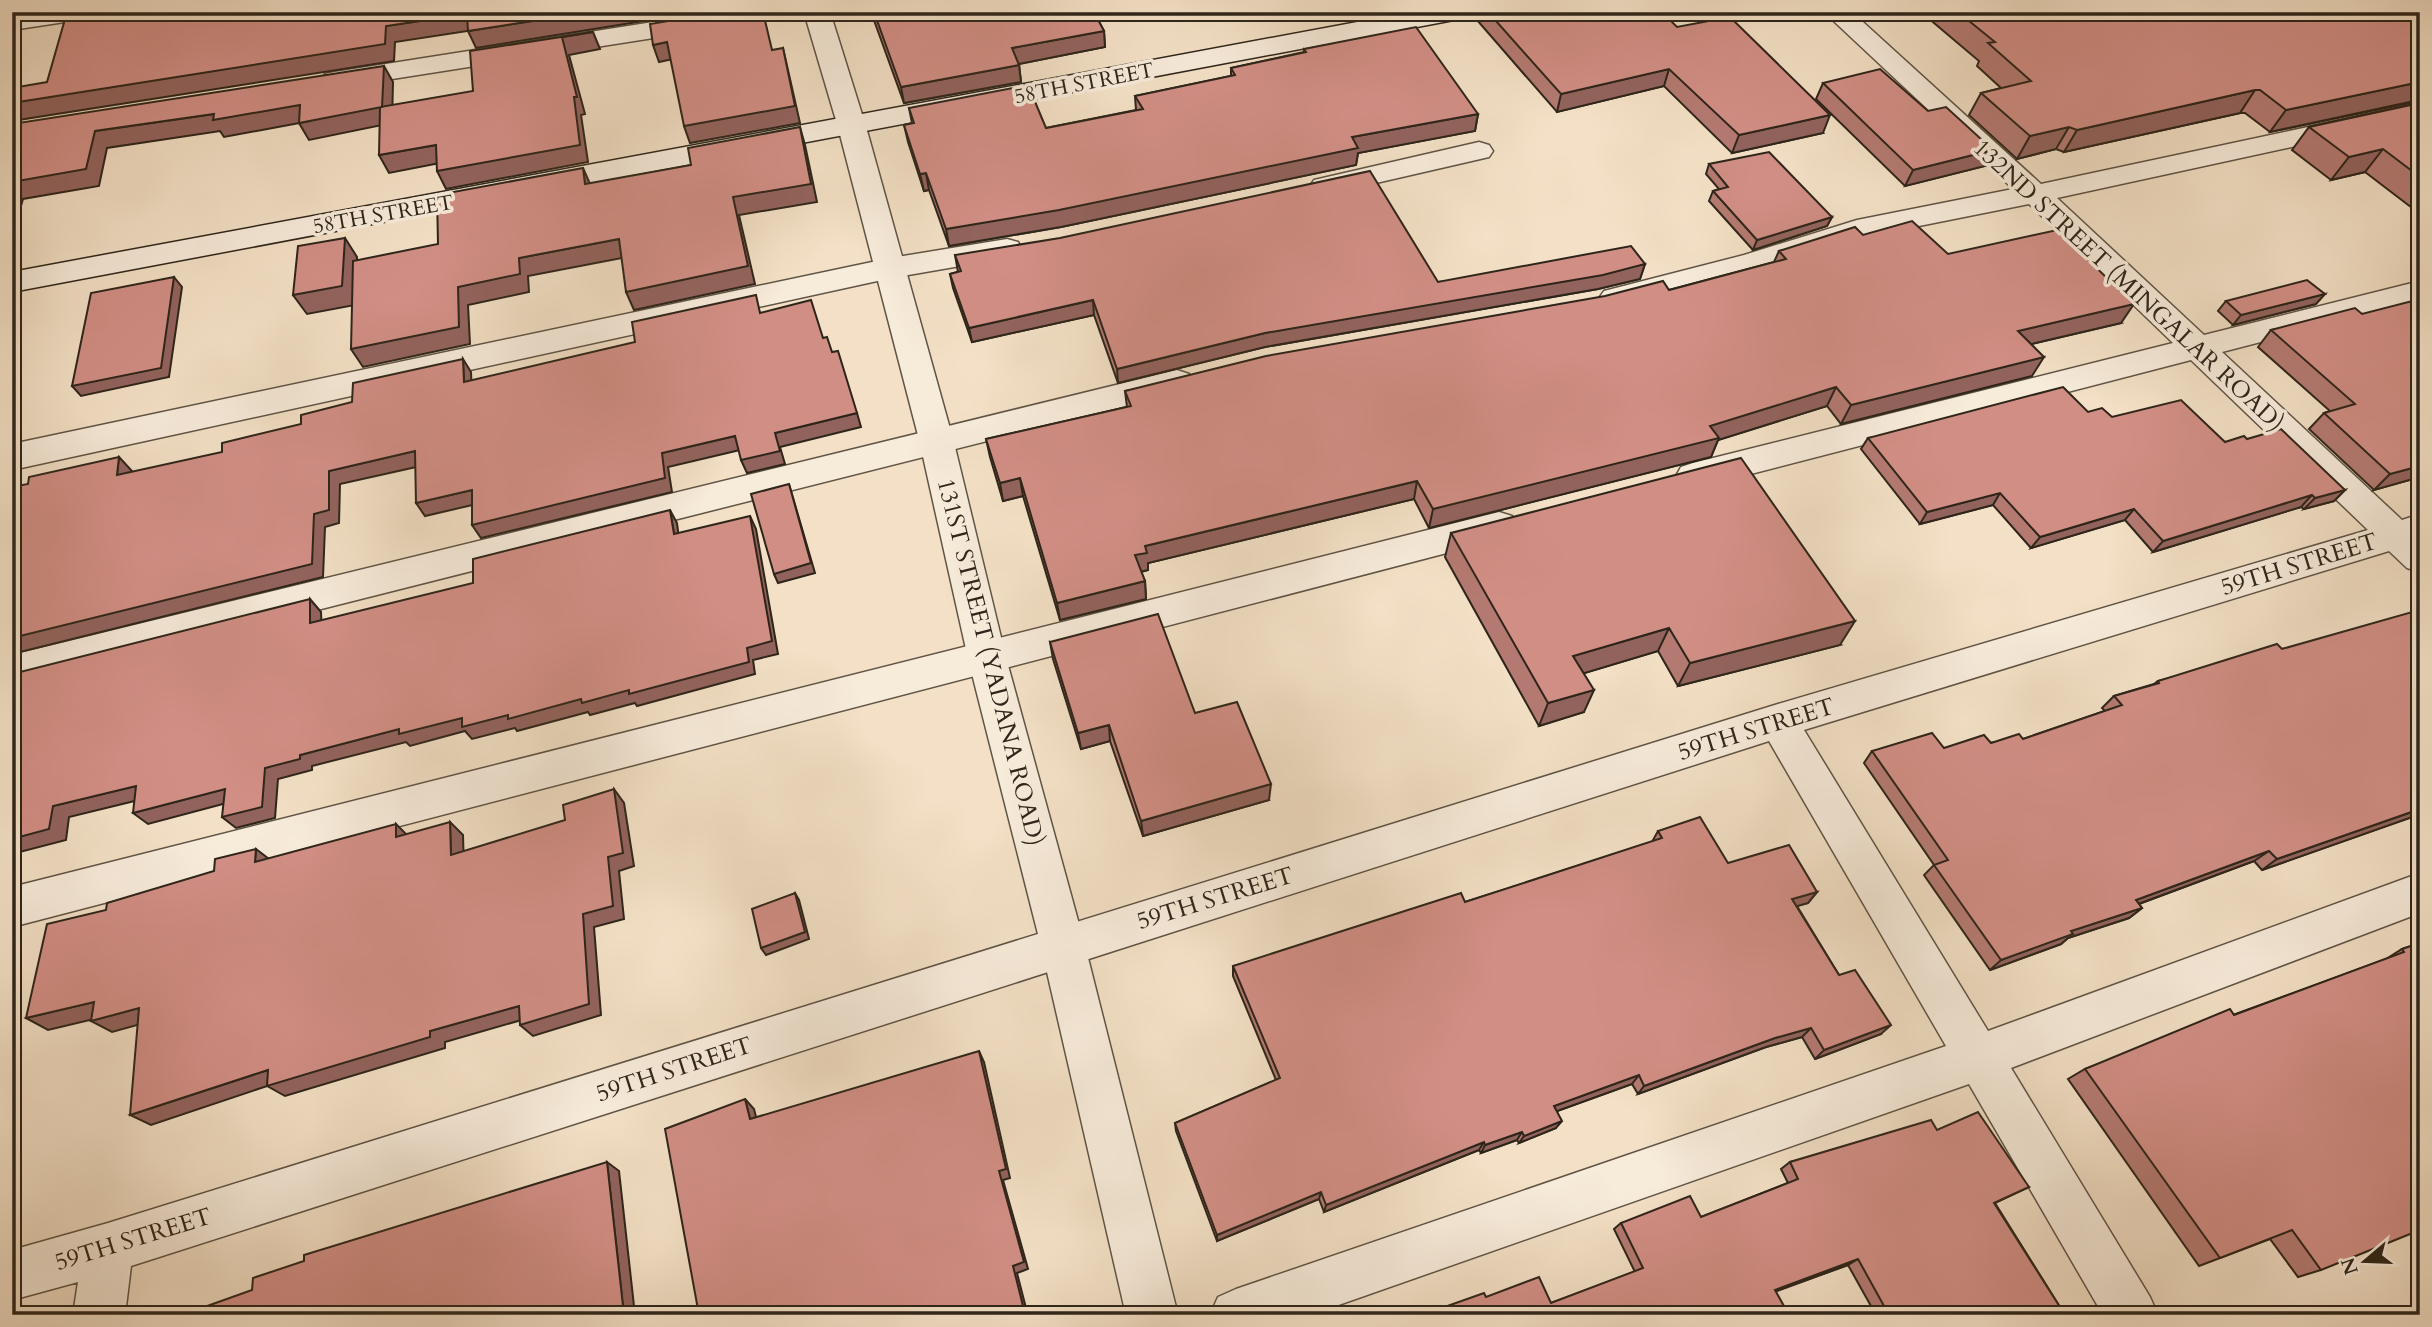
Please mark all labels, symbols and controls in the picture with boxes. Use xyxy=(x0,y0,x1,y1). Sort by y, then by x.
street label: 58TH STREET xyxy=(1012,56,1157,111)
street label: 132ND STREET (MINGALAR ROAD) xyxy=(1966,132,2291,439)
street label: 58TH STREET xyxy=(311,188,455,241)
street label: 131ST STREET (YADANA ROAD) xyxy=(929,475,1052,849)
street label: 59TH STREET xyxy=(2217,525,2382,604)
street label: 59TH STREET xyxy=(1674,690,1839,769)
street label: 59TH STREET xyxy=(1133,859,1298,938)
street label: 59TH STREET xyxy=(592,1029,756,1110)
street label: 59TH STREET xyxy=(51,1200,216,1279)
north arrow xyxy=(2330,1226,2400,1296)
text: N xyxy=(2335,1254,2365,1278)

